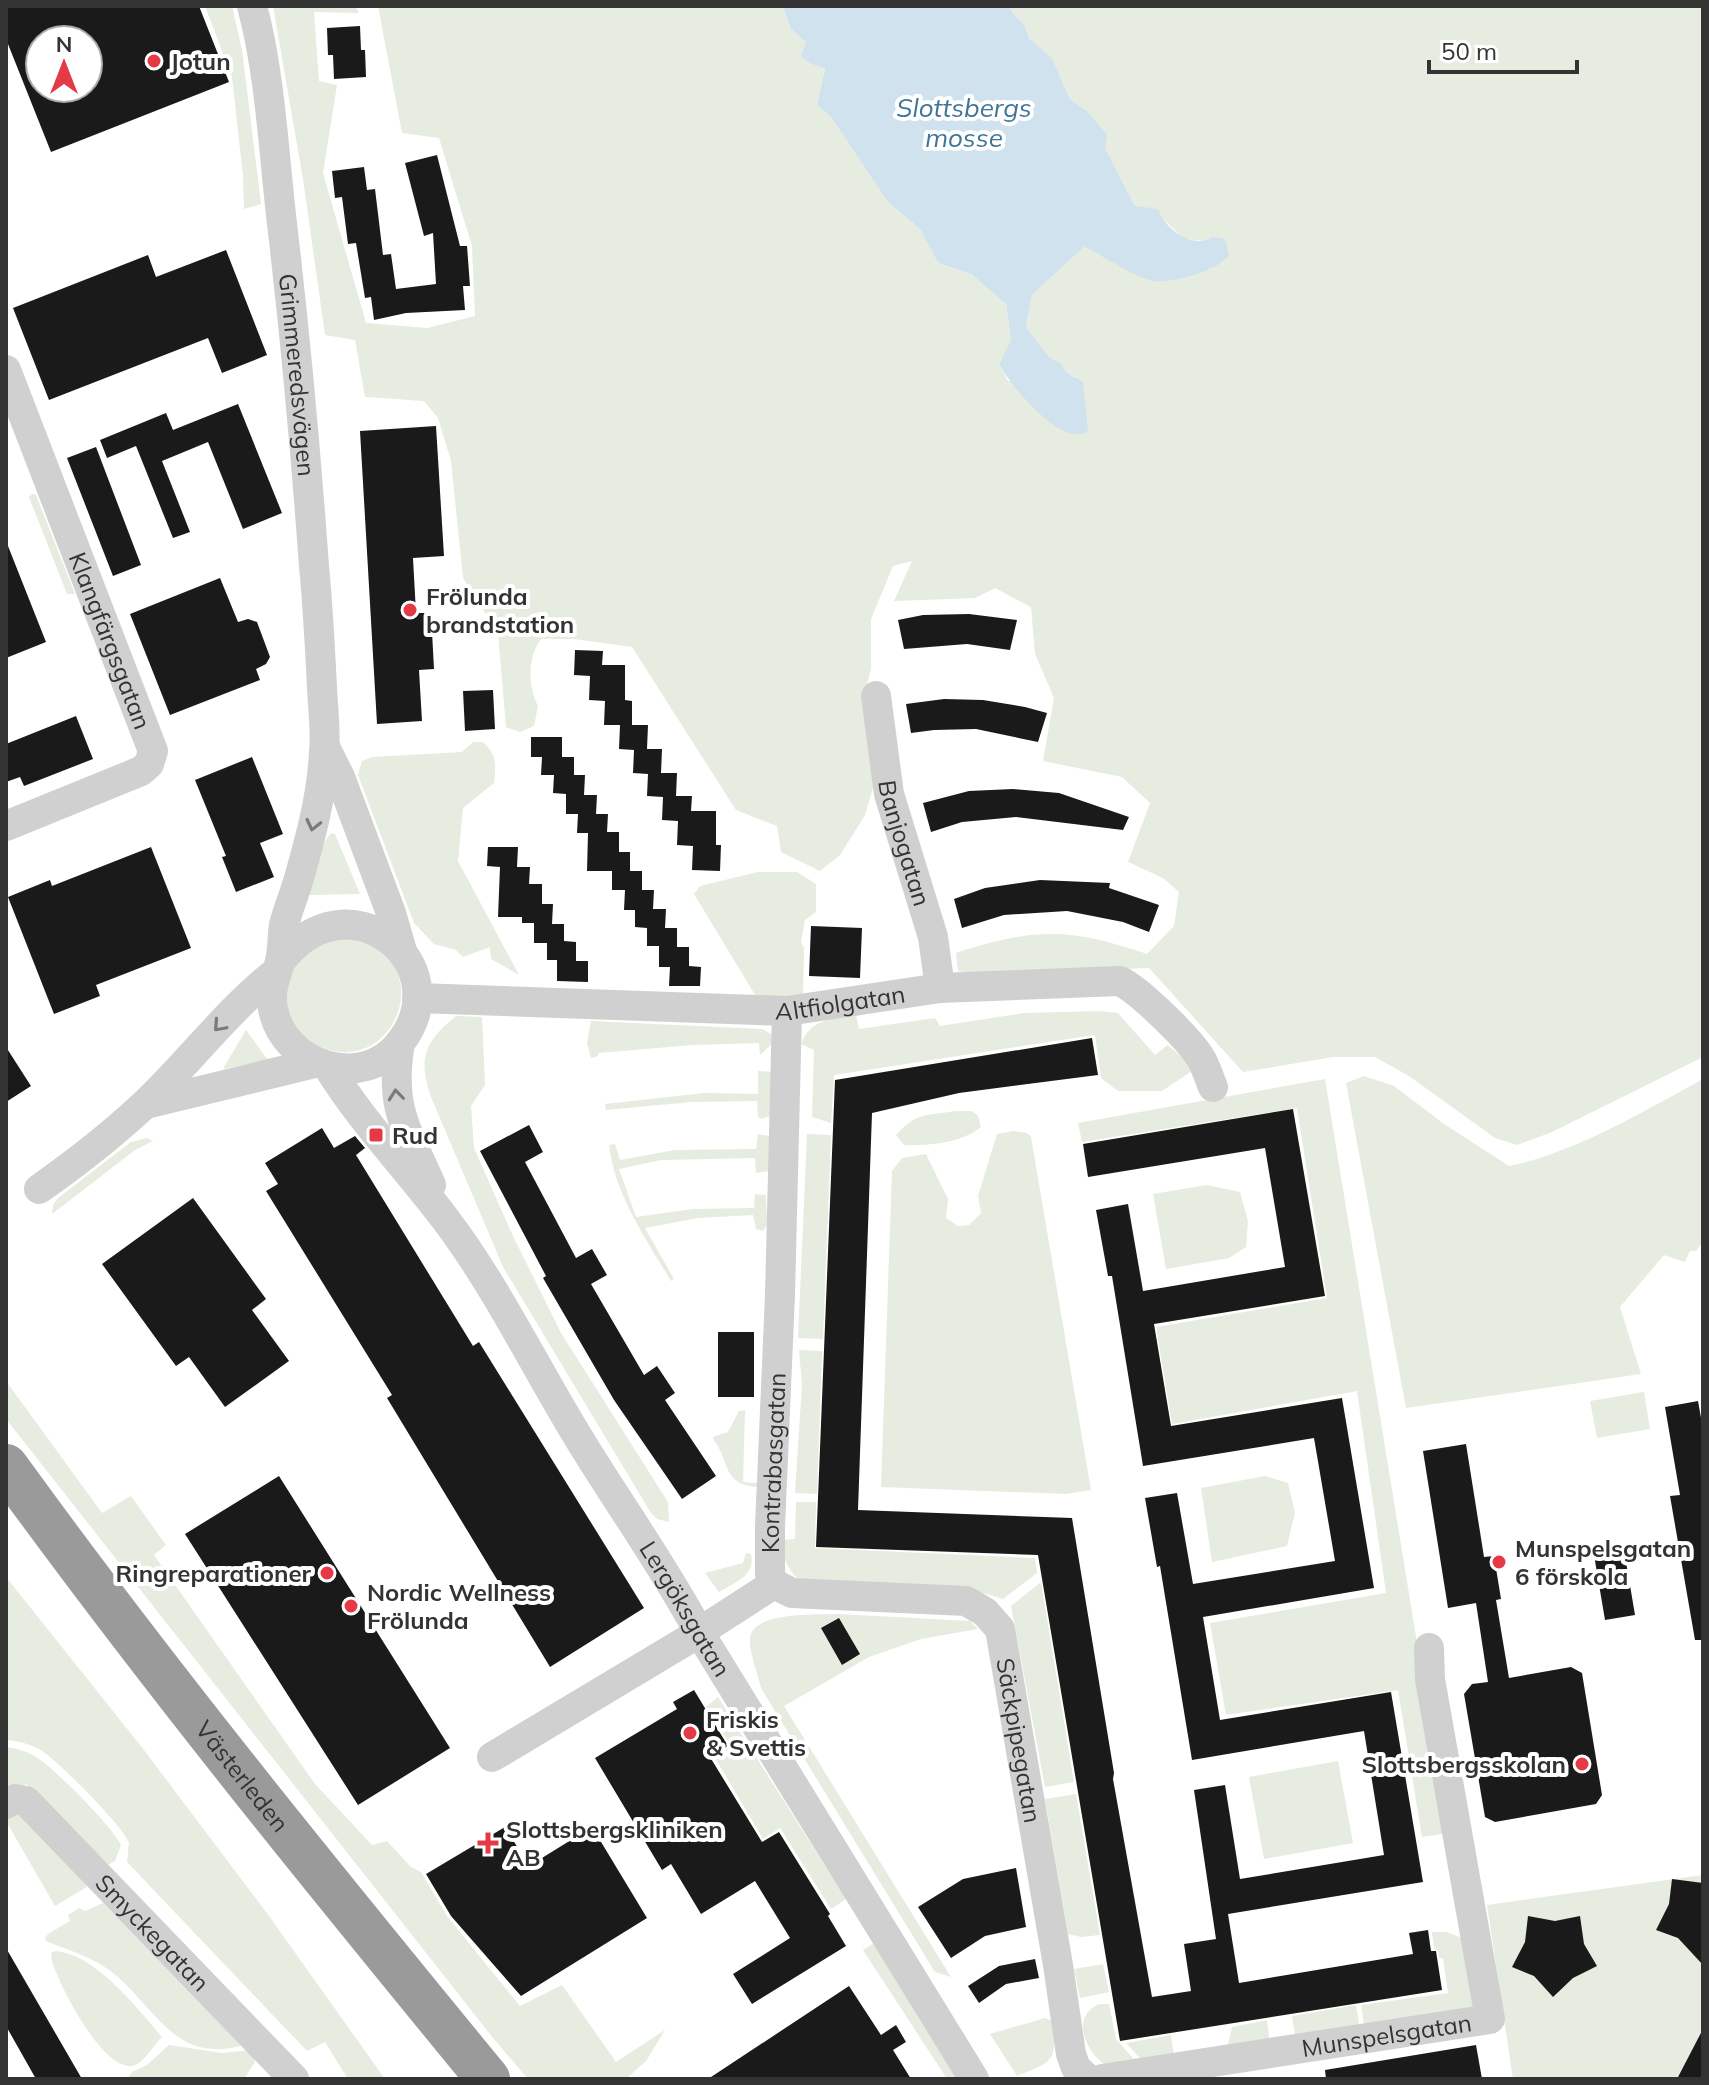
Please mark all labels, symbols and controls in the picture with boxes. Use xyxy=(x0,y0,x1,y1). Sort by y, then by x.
north arrow xyxy=(24,24,104,104)
scale bar xyxy=(1429,24,1577,74)
text: N xyxy=(56,30,72,58)
text: 50 m xyxy=(1441,36,1497,66)
place label: Jotun xyxy=(170,46,231,76)
marker: Jotun xyxy=(145,52,163,70)
water label: Slottsbergs mosse xyxy=(896,91,1032,154)
street label: Grimmeredsvägen xyxy=(273,272,322,478)
street label: Klangfärgsgatan xyxy=(63,548,158,733)
place label: Frölunda brandstation xyxy=(426,581,574,639)
marker: Frölunda brandstation xyxy=(401,601,419,619)
street label: Banjogatan xyxy=(872,778,937,909)
one-way arrow xyxy=(305,817,322,831)
street label: Altfiolgatan xyxy=(775,978,907,1026)
one-way arrow xyxy=(215,1016,229,1031)
one-way arrow xyxy=(388,1089,405,1102)
place label: Rud xyxy=(392,1120,438,1150)
marker: Rud xyxy=(367,1126,385,1144)
street label: Kontrabasgatan xyxy=(755,1372,792,1553)
place label: Munspelsgatan 6 förskola xyxy=(1515,1533,1691,1591)
street label: Lergöksgatan xyxy=(633,1535,738,1682)
marker: Munspelsgatan 6 förskola xyxy=(1490,1553,1508,1571)
place label: Ringreparationer xyxy=(116,1558,312,1588)
marker: Ringreparationer xyxy=(318,1564,336,1582)
place label: Nordic Wellness Frölunda xyxy=(367,1577,551,1635)
marker: Nordic Wellness Frölunda xyxy=(342,1597,360,1615)
street label: Säckpipegatan xyxy=(990,1656,1048,1825)
place label: Friskis & Svettis xyxy=(706,1704,806,1762)
street label: Västerleden xyxy=(189,1715,296,1838)
marker: Friskis & Svettis xyxy=(681,1724,699,1742)
place label: Slottsbergsskolan xyxy=(1362,1749,1566,1779)
marker: Slottsbergsskolan xyxy=(1573,1755,1591,1773)
place label: Slottsbergskliniken AB xyxy=(506,1814,723,1872)
marker: Slottsbergskliniken AB xyxy=(477,1832,499,1854)
street label: Smyckegatan xyxy=(89,1868,216,1997)
street label: Munspelsgatan xyxy=(1300,2007,1474,2063)

